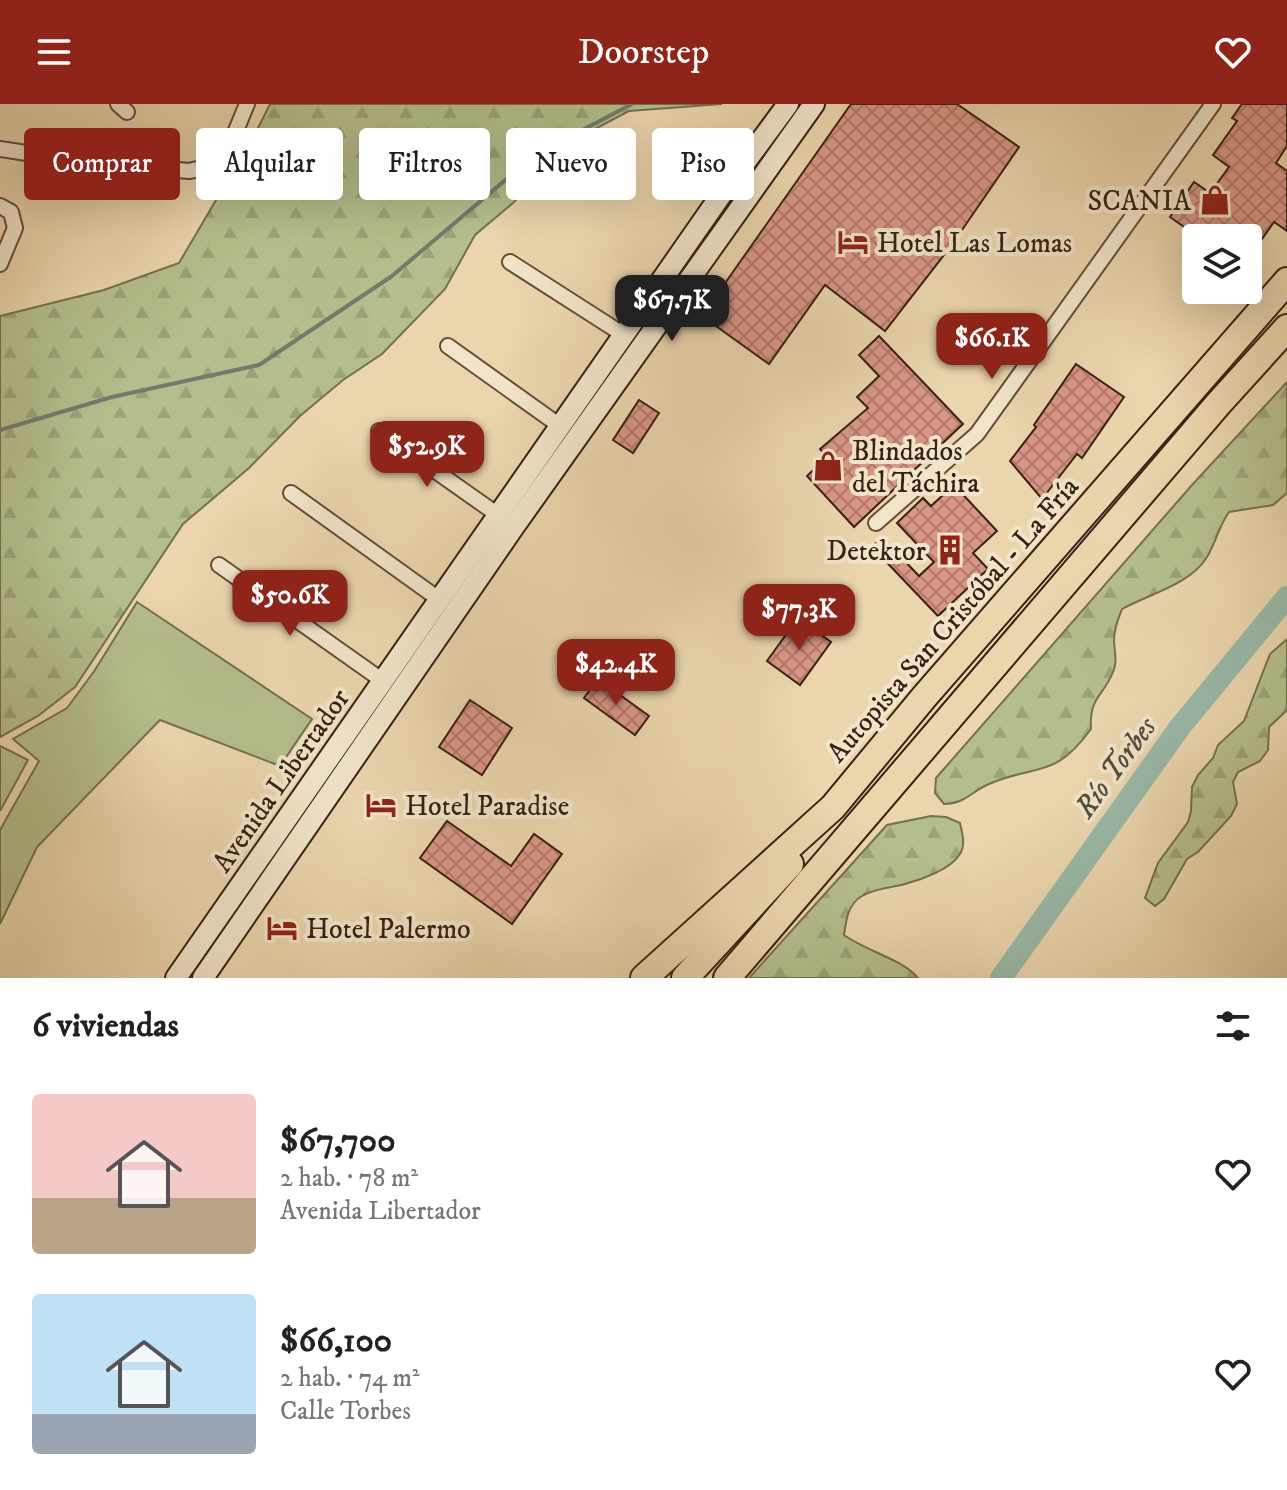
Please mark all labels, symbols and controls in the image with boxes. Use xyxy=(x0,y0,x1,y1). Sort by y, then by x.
icon: menu xyxy=(32,30,76,74)
text: Doorstep xyxy=(578,30,709,75)
icon: heart xyxy=(1211,30,1255,74)
chip: Comprar xyxy=(24,128,180,200)
chip: Alquilar xyxy=(196,128,343,200)
chip: Filtros xyxy=(359,128,490,200)
chip: Nuevo xyxy=(506,128,636,200)
chip: Piso xyxy=(652,128,754,200)
shop icon: SCANIA xyxy=(1198,183,1232,217)
place label: SCANIA xyxy=(1088,184,1192,219)
map controls xyxy=(1182,224,1262,304)
button: layers xyxy=(1182,224,1262,304)
hotel icon: Hotel Las Lomas xyxy=(836,225,870,259)
place label: Hotel Las Lomas xyxy=(877,226,1072,261)
pin: $67.7K xyxy=(607,275,737,343)
text: $67.7K xyxy=(633,284,711,317)
pin: $66.1K xyxy=(927,313,1057,381)
text: $66.1K xyxy=(954,322,1030,355)
pin: $52.9K xyxy=(362,421,492,489)
text: $52.9K xyxy=(388,430,466,463)
place label: Blindados del Táchira xyxy=(852,434,979,501)
shop icon: Blindados del Táchira xyxy=(811,449,845,483)
street label: Autopista San Cristóbal - La Fría xyxy=(820,470,1087,770)
building icon: Detektor xyxy=(933,533,967,567)
place label: Detektor xyxy=(826,534,927,569)
pin: $50.6K xyxy=(225,570,355,638)
text: $50.6K xyxy=(250,579,330,612)
pin: $77.3K xyxy=(734,584,864,652)
text: $77.3K xyxy=(761,593,837,626)
pin: $42.4K xyxy=(551,639,681,707)
text: $42.4K xyxy=(575,648,657,681)
street label: Avenida Libertador xyxy=(205,682,358,879)
water label: Río Torbes xyxy=(1067,709,1166,826)
hotel icon: Hotel Paradise xyxy=(364,788,398,822)
place label: Hotel Paradise xyxy=(405,789,569,824)
hotel icon: Hotel Palermo xyxy=(265,911,299,945)
place label: Hotel Palermo xyxy=(306,912,471,947)
icon: filters xyxy=(1211,1004,1255,1048)
text: 6 viviendas xyxy=(32,1005,179,1047)
text: $67,700 xyxy=(280,1120,395,1162)
icon: home xyxy=(96,1126,192,1222)
icon: heart xyxy=(1211,1152,1255,1196)
text: 2 hab. · 78 m² xyxy=(280,1162,418,1195)
text: Avenida Libertador xyxy=(280,1195,481,1228)
text: $66,100 xyxy=(280,1320,392,1362)
icon: home xyxy=(96,1326,192,1422)
icon: heart xyxy=(1211,1352,1255,1396)
text: 2 hab. · 74 m² xyxy=(280,1362,420,1395)
text: Calle Torbes xyxy=(280,1395,411,1428)

